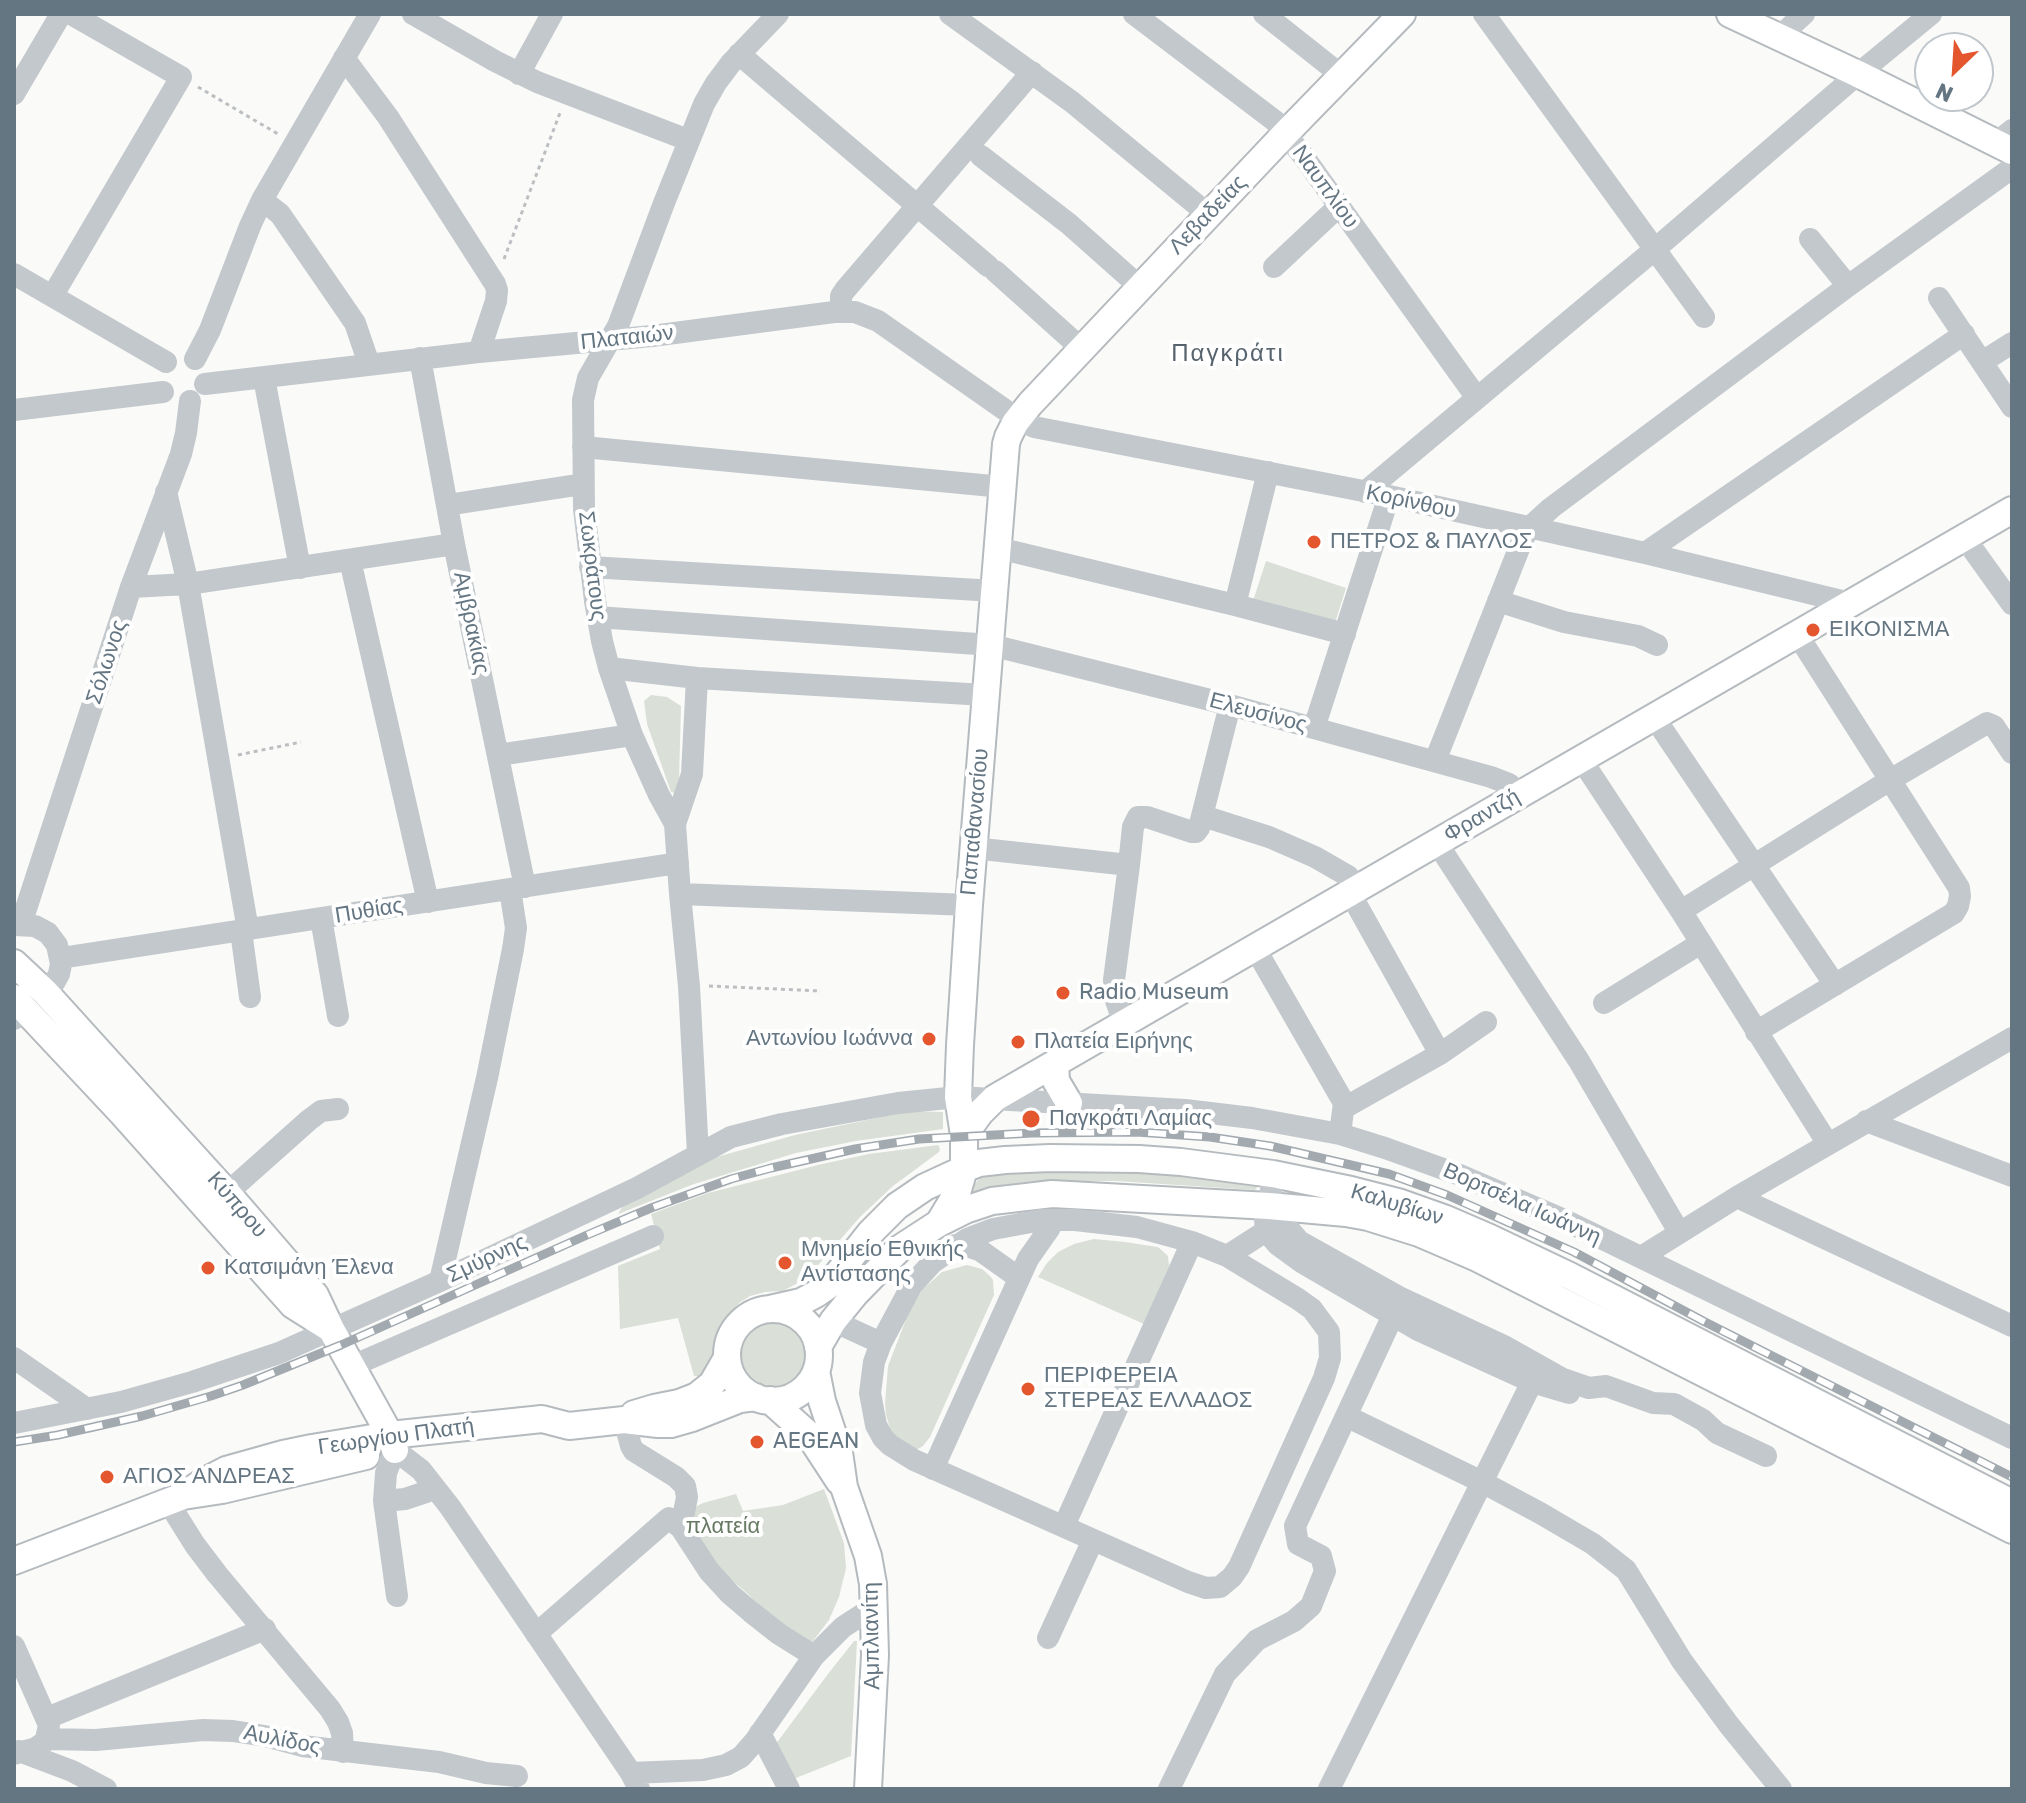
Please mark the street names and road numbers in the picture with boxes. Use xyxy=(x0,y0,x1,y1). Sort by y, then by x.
street label: Ναυπλίου xyxy=(1286,140,1364,234)
street label: Λεβαδείας xyxy=(1164,170,1252,260)
street label: Πλαταιών xyxy=(579,320,675,356)
street label: Κορίνθου xyxy=(1363,480,1459,524)
street label: Σωκράτους xyxy=(572,510,612,622)
street label: Αμβρακίας xyxy=(447,569,495,677)
street label: Σόλωνος xyxy=(81,617,133,707)
street label: Ελευσίνος xyxy=(1206,687,1310,739)
street label: Παπαθανασίου xyxy=(955,747,995,897)
street label: Φραντζή xyxy=(1439,784,1525,848)
street label: Πυθίας xyxy=(333,893,405,929)
street label: Βορτσέλα Ιωάννη xyxy=(1439,1157,1605,1251)
street label: Κύπρου xyxy=(201,1167,273,1243)
street label: Καλυβίων xyxy=(1348,1178,1446,1232)
street label: Σμύρνης xyxy=(443,1229,531,1289)
street label: Γεωργίου Πλατή xyxy=(316,1413,476,1461)
street label: Αμπλιανίτη xyxy=(858,1582,886,1690)
street label: Αυλίδος xyxy=(241,1720,323,1760)

